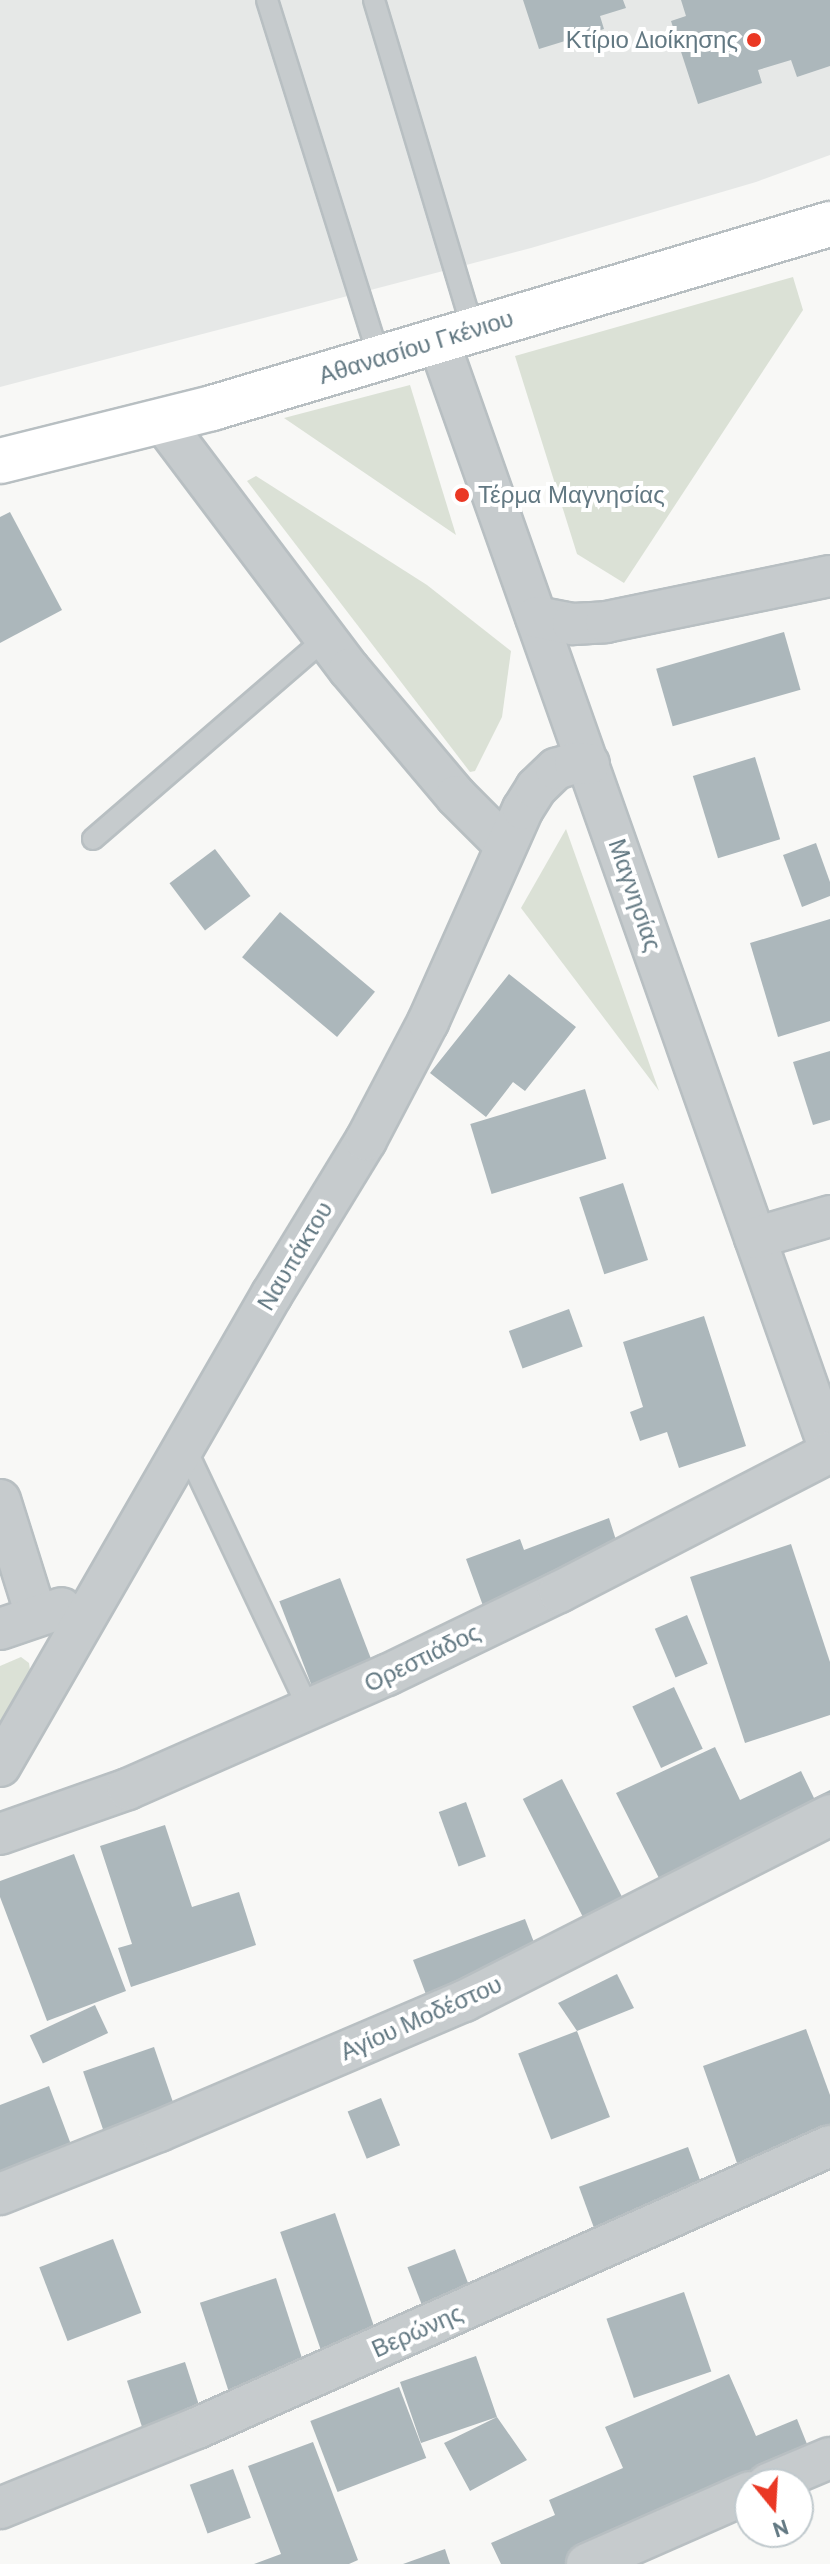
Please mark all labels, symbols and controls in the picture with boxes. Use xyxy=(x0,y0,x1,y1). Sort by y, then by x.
place label: Κτίριο Διοίκησης xyxy=(566,26,738,54)
marker: Κτίριο Διοίκησης xyxy=(745,31,763,49)
street label: Αθανασίου Γκένιου xyxy=(315,304,517,390)
place label: Τέρμα Μαγνησίας xyxy=(478,481,665,509)
marker: Τέρμα Μαγνησίας xyxy=(453,486,471,504)
street label: Μαγνησίας xyxy=(602,835,668,955)
street label: Ναυπάκτου xyxy=(251,1196,339,1316)
street label: Ορεστιάδος xyxy=(360,1618,484,1698)
street label: Αγίου Μοδέστου xyxy=(336,1970,506,2066)
street label: Βερώνης xyxy=(367,2298,467,2364)
north arrow xyxy=(734,2468,814,2548)
text: N xyxy=(770,2513,792,2544)

